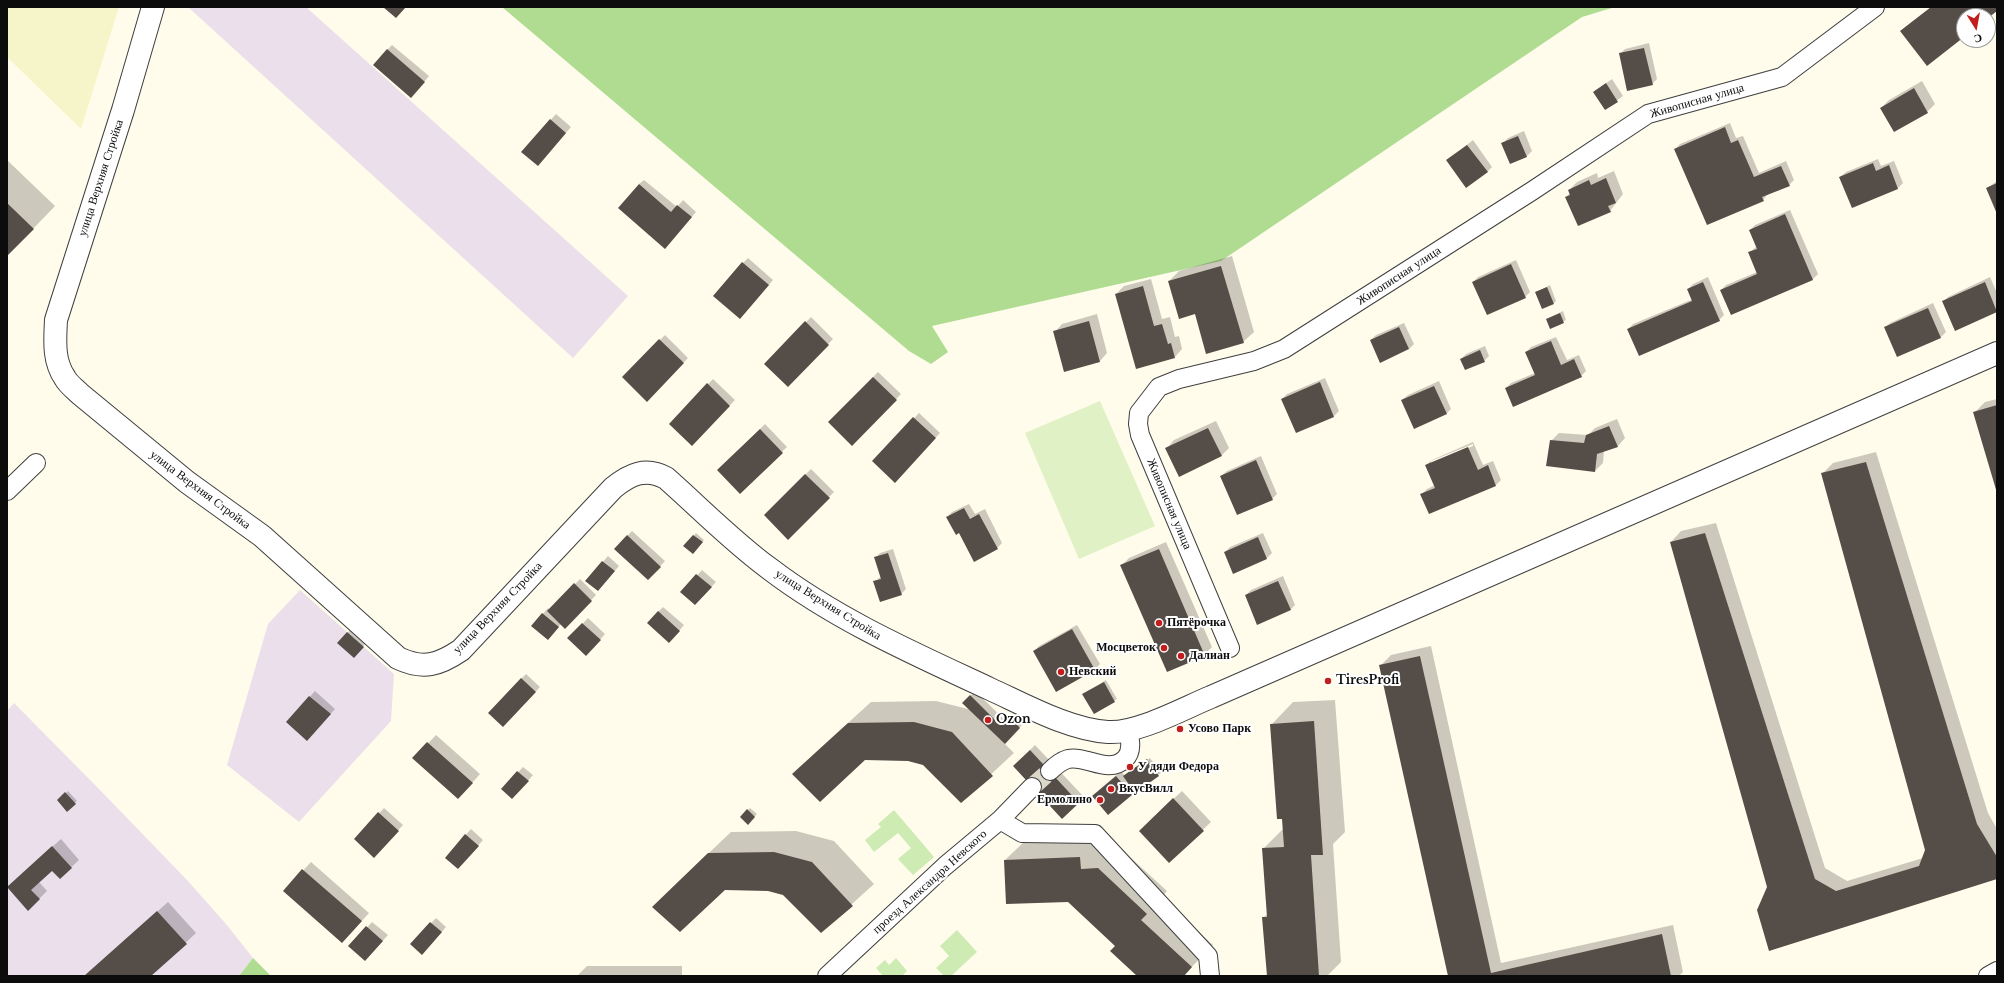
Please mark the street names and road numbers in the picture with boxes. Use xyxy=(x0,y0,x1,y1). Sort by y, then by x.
street label: Живописная улица xyxy=(1648,81,1746,121)
street label: улица Верхняя Стройка xyxy=(75,118,127,238)
street label: Живописная улица xyxy=(1354,243,1444,309)
street label: улица Верхняя Стройка xyxy=(147,448,253,532)
street label: Живописная улица xyxy=(1143,456,1195,552)
street label: улица Верхняя Стройка xyxy=(450,559,546,657)
street label: улица Верхняя Стройка xyxy=(772,567,884,643)
street label: проезд Александра Невского xyxy=(870,827,990,937)

